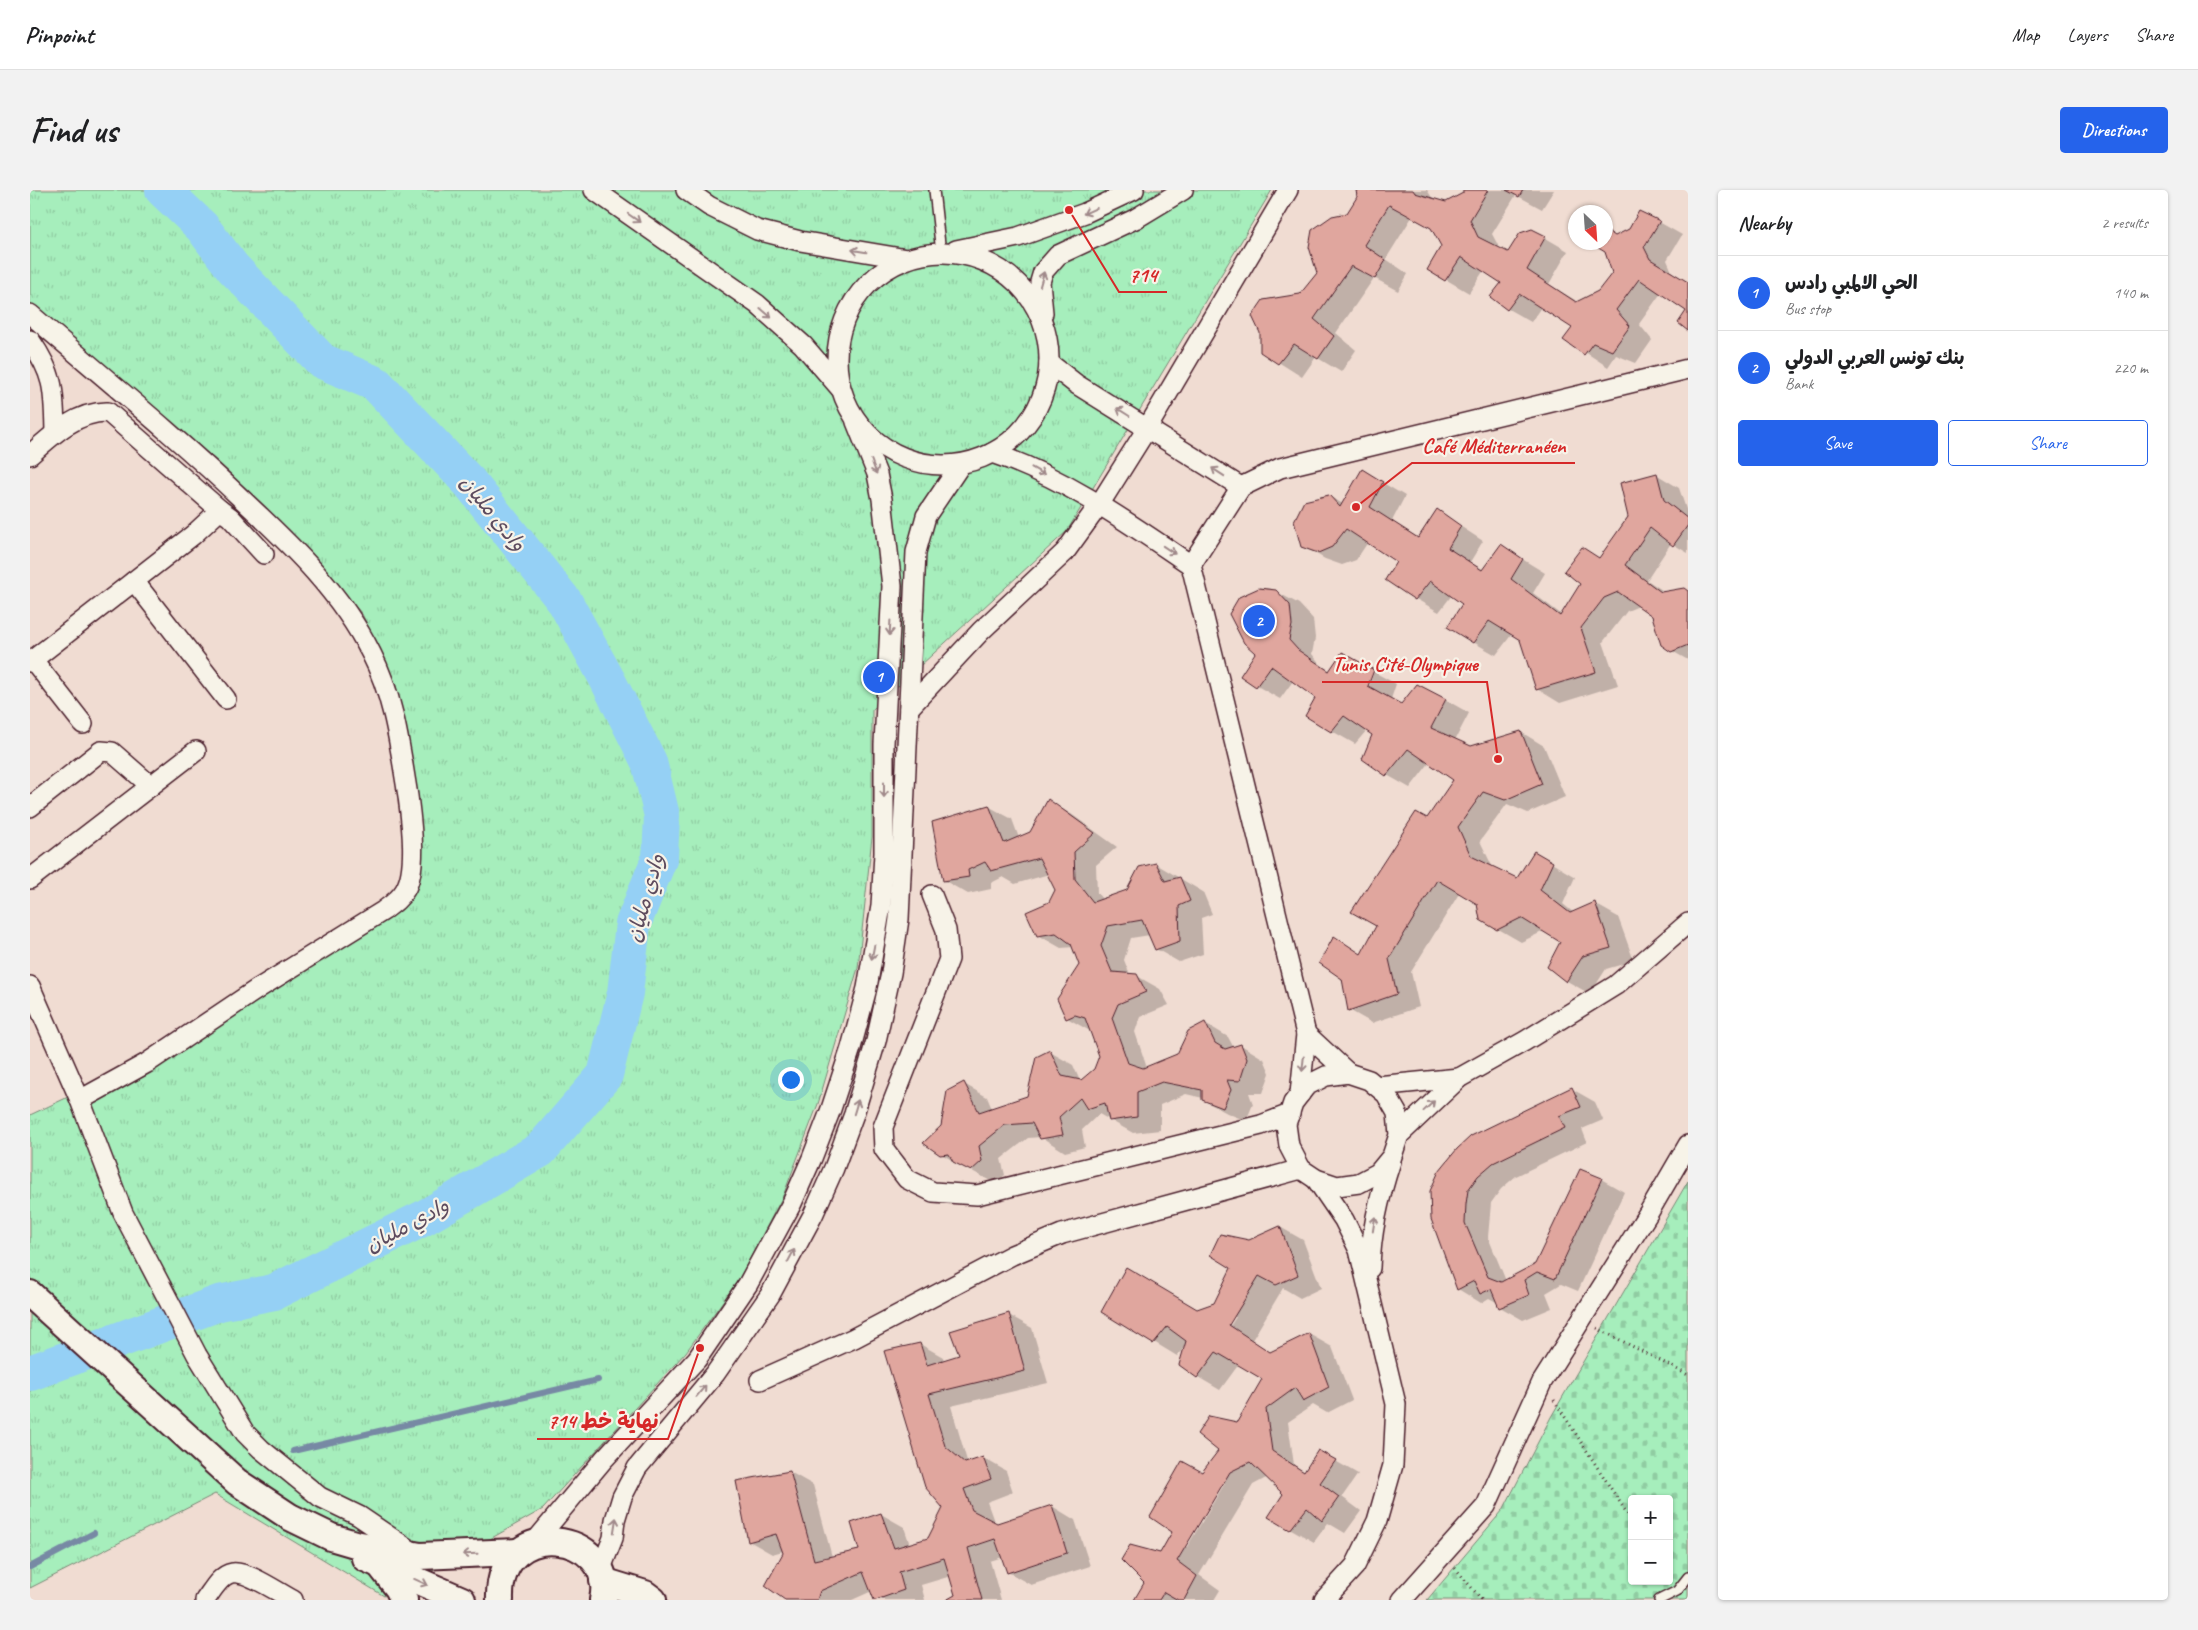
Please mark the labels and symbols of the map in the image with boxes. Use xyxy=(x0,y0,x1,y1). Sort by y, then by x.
north arrow xyxy=(1568,205,1613,250)
one-way arrow xyxy=(1083,206,1098,216)
one-way arrow xyxy=(627,213,641,223)
one-way arrow xyxy=(852,245,868,255)
callout: 714 xyxy=(1119,256,1167,292)
text: 714 xyxy=(1129,262,1160,288)
one-way arrow xyxy=(1037,271,1047,287)
one-way arrow xyxy=(760,307,773,318)
one-way arrow xyxy=(1116,407,1130,417)
callout: Café Méditerranéen xyxy=(1412,427,1575,463)
text: Café Méditerranéen xyxy=(1422,433,1567,459)
one-way arrow xyxy=(870,459,879,474)
one-way arrow xyxy=(1030,466,1045,476)
one-way arrow xyxy=(1211,466,1225,476)
water label: وادي مليان xyxy=(453,470,532,558)
one-way arrow xyxy=(1162,545,1176,555)
pin: 2 xyxy=(1243,602,1275,640)
one-way arrow xyxy=(885,620,895,636)
callout: Tunis Cité-Olympique xyxy=(1322,646,1487,682)
text: Tunis Cité-Olympique xyxy=(1332,651,1480,678)
pin: 1 xyxy=(863,658,895,696)
one-way arrow xyxy=(879,782,889,798)
water label: وادي مليان xyxy=(620,851,672,946)
one-way arrow xyxy=(868,944,878,960)
one-way arrow xyxy=(1298,1056,1308,1072)
your location xyxy=(778,1067,804,1093)
one-way arrow xyxy=(852,1099,862,1115)
one-way arrow xyxy=(1423,1100,1435,1112)
water label: وادي مليان xyxy=(361,1192,454,1259)
one-way arrow xyxy=(1369,1216,1379,1232)
one-way arrow xyxy=(786,1248,796,1263)
one-way arrow xyxy=(696,1384,707,1397)
callout: نهاية خط 714 xyxy=(537,1403,668,1439)
text: نهاية خط 714 xyxy=(547,1408,659,1434)
one-way arrow xyxy=(610,1518,620,1534)
one-way arrow xyxy=(462,1550,478,1559)
one-way arrow xyxy=(413,1577,428,1587)

